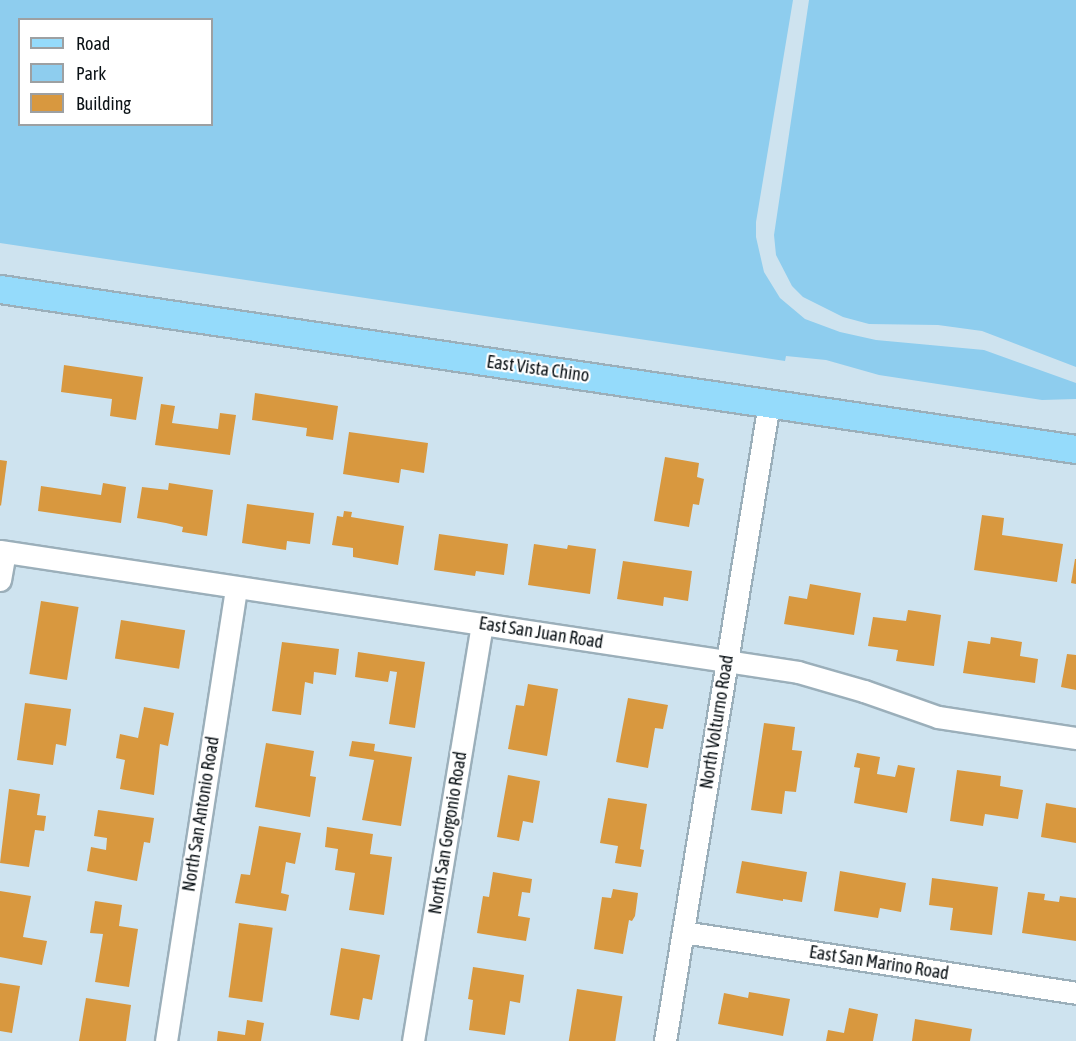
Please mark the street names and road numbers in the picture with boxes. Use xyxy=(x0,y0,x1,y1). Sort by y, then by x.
street label: East Vista Chino xyxy=(485,351,591,387)
street label: East San Juan Road xyxy=(477,613,605,653)
street label: North Volturno Road xyxy=(696,653,738,791)
street label: North San Antonio Road xyxy=(178,735,224,893)
street label: North San Gorgonio Road xyxy=(424,750,472,916)
street label: East San Marino Road xyxy=(808,941,950,985)

